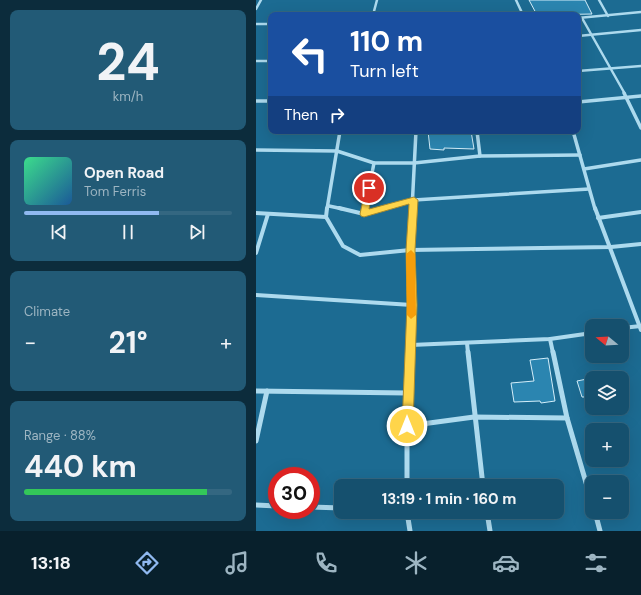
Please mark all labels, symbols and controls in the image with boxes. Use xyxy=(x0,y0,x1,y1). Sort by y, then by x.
text: 110 m xyxy=(350,23,423,60)
text: 24 xyxy=(96,28,160,96)
icon: left xyxy=(284,28,336,80)
text: Turn left xyxy=(350,59,419,83)
text: km/h xyxy=(113,88,143,105)
icon: right xyxy=(326,104,348,126)
text: Then xyxy=(284,105,318,125)
text: Open Road xyxy=(84,163,164,183)
pin xyxy=(352,171,386,205)
icon: arrive xyxy=(358,177,380,199)
text: Tom Ferris xyxy=(84,183,146,200)
icon: previous xyxy=(48,221,70,243)
icon: pause xyxy=(117,221,139,243)
icon: next xyxy=(186,221,208,243)
text: Climate xyxy=(24,303,70,320)
north arrow xyxy=(585,319,629,363)
map controls xyxy=(585,319,629,519)
text: 21° xyxy=(108,323,148,362)
text: − xyxy=(24,328,36,357)
text: + xyxy=(220,328,232,357)
button: layers xyxy=(585,371,629,415)
position arrow xyxy=(386,405,428,447)
button: + xyxy=(585,423,629,467)
text: Range · 88% xyxy=(24,427,96,444)
text: 440 km xyxy=(24,447,137,486)
speed limit sign: 30 xyxy=(268,467,320,519)
button: − xyxy=(585,475,629,519)
text: 13:19 · 1 min · 160 m xyxy=(382,489,516,509)
icon: directions xyxy=(133,549,161,577)
icon: music xyxy=(223,549,251,577)
icon: phone xyxy=(312,549,340,577)
icon: climate xyxy=(402,549,430,577)
icon: car xyxy=(492,549,520,577)
icon: filters xyxy=(582,549,610,577)
text: 13:18 xyxy=(31,551,71,575)

